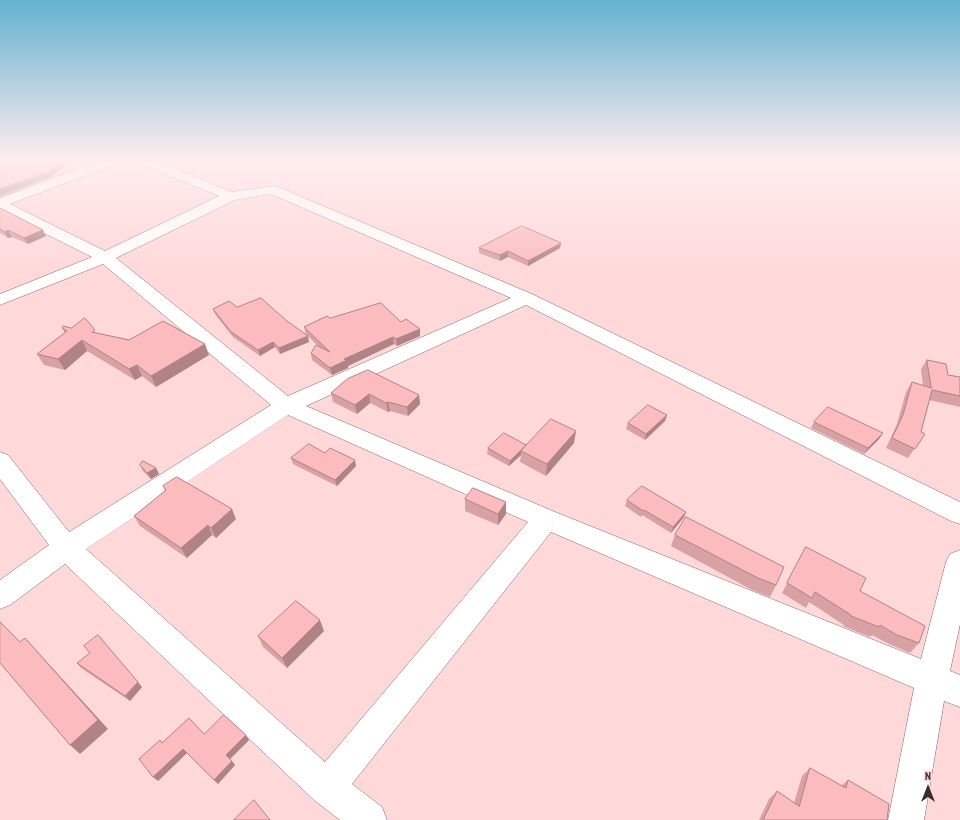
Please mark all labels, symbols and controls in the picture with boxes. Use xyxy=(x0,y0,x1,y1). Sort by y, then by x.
north arrow xyxy=(908,768,948,808)
text: N xyxy=(925,769,931,783)

